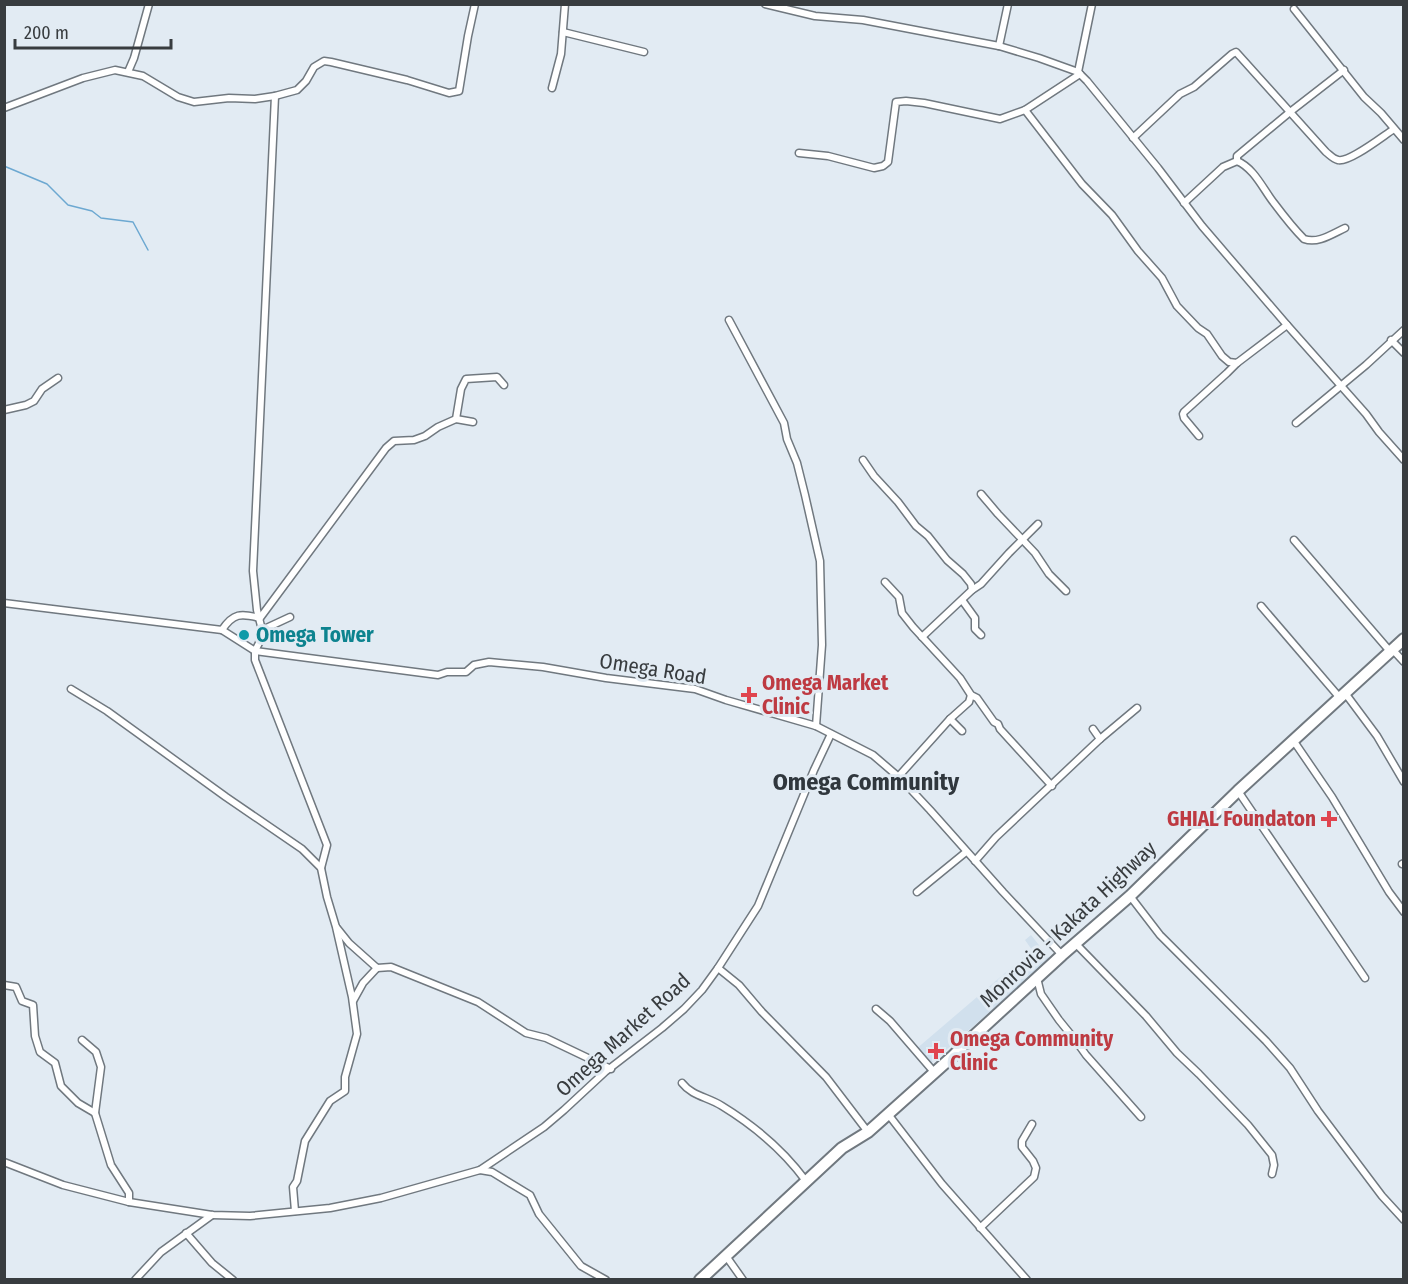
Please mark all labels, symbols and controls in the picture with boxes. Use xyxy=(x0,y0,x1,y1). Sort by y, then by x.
scale bar xyxy=(15,12,171,50)
text: 200 m xyxy=(24,22,69,44)
place label: Omega Tower xyxy=(256,622,374,648)
marker: Omega Tower xyxy=(237,628,251,642)
street label: Omega Road xyxy=(598,648,708,690)
place label: Omega Market Clinic xyxy=(762,670,889,720)
marker: Omega Market Clinic xyxy=(740,686,758,704)
district label: Omega Community xyxy=(773,768,960,796)
place label: GHIAL Foundaton xyxy=(1167,806,1316,832)
marker: GHIAL Foundaton xyxy=(1320,810,1338,828)
street label: Monrovia - Kakata Highway xyxy=(974,835,1162,1013)
street label: Omega Market Road xyxy=(550,968,696,1102)
place label: Omega Community Clinic xyxy=(950,1026,1114,1076)
marker: Omega Community Clinic xyxy=(927,1042,945,1060)

